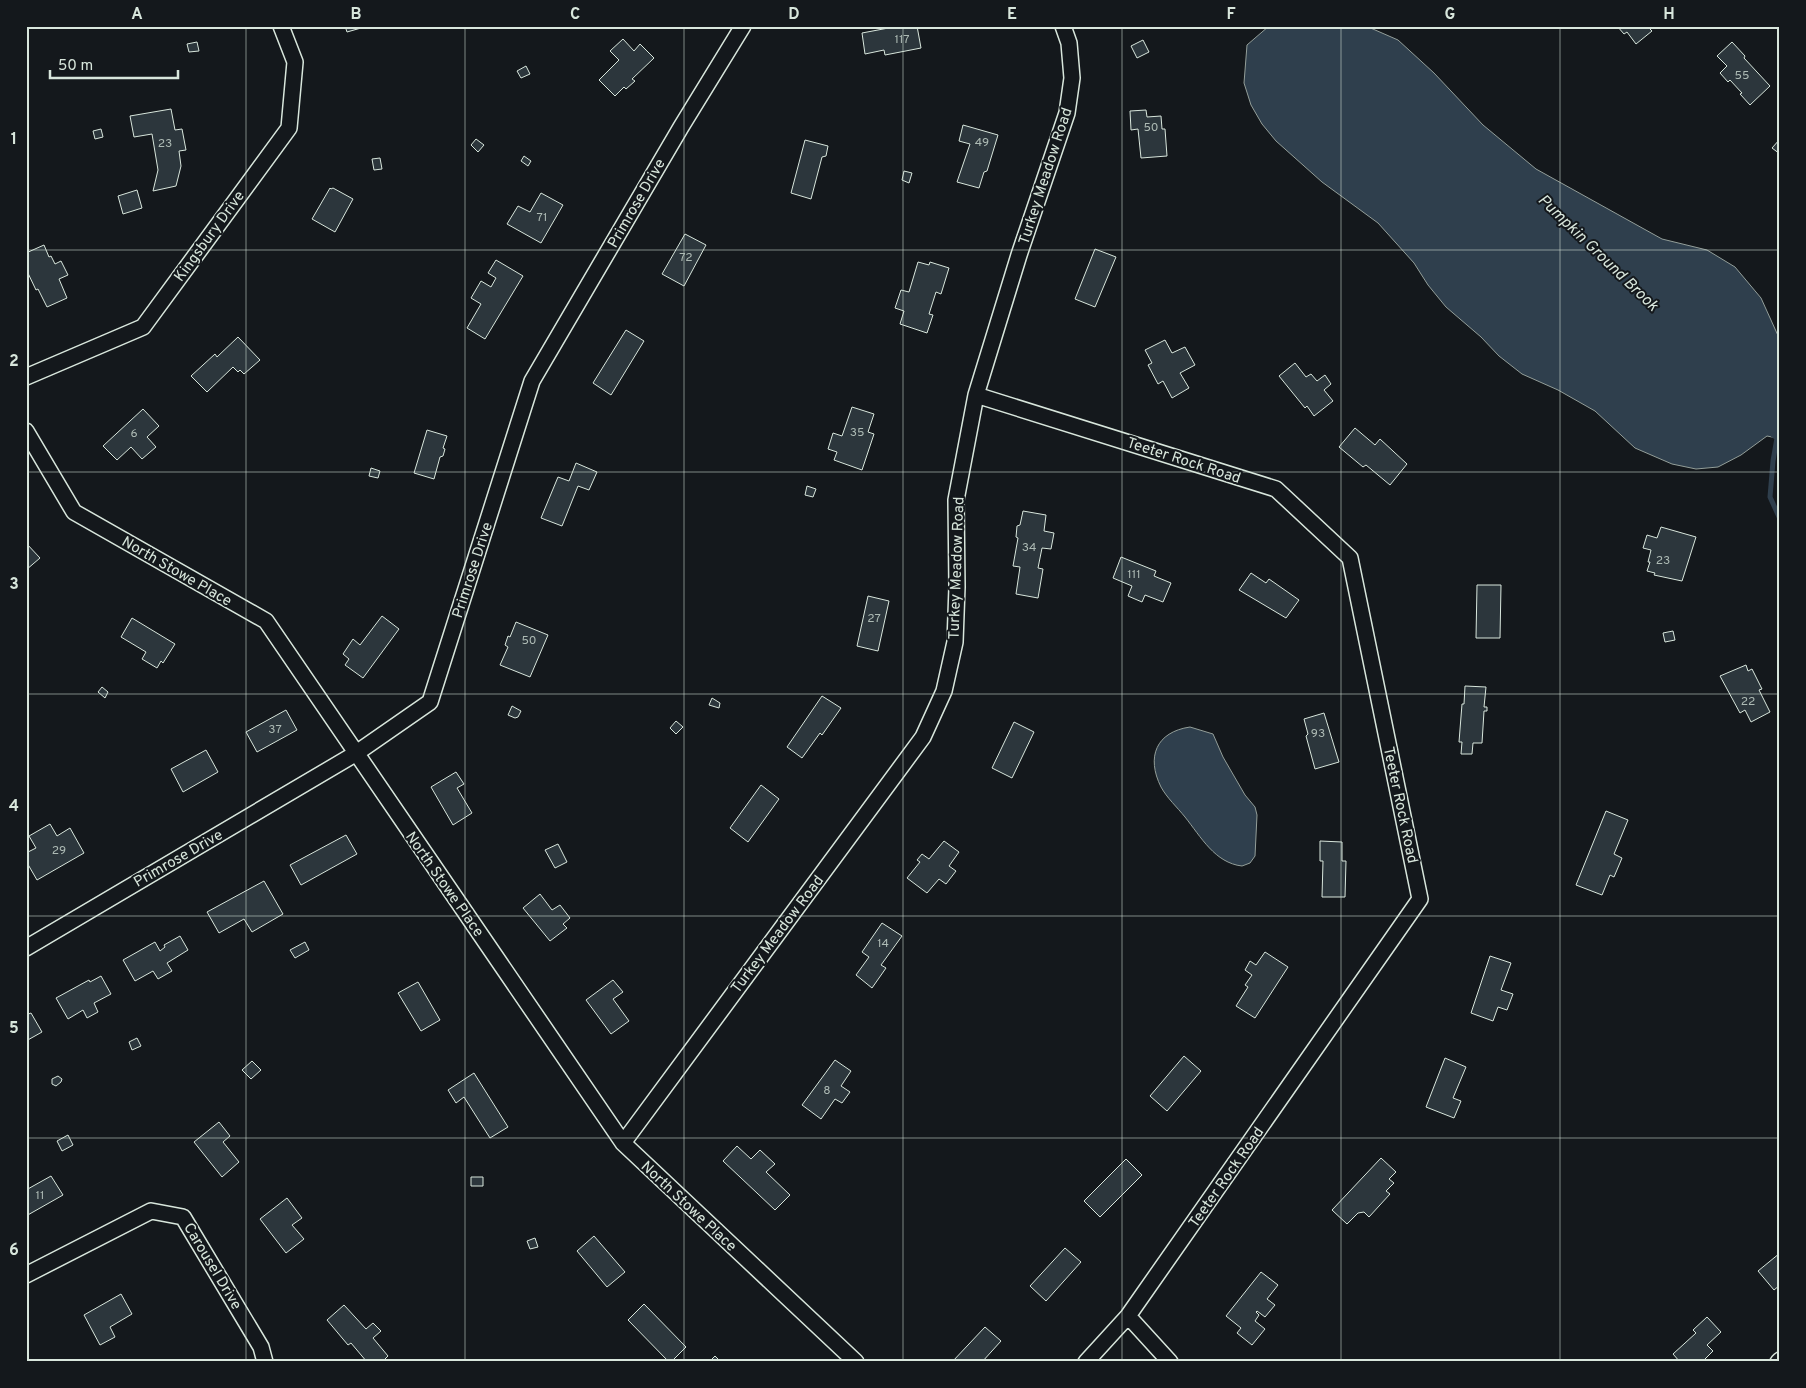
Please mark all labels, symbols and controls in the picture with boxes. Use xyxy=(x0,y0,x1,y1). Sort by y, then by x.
text: A xyxy=(131,5,143,25)
text: B xyxy=(350,5,362,25)
text: C xyxy=(570,5,580,25)
text: D xyxy=(788,5,800,25)
text: E xyxy=(1007,5,1017,25)
text: F xyxy=(1226,5,1236,25)
text: G xyxy=(1445,5,1455,25)
text: H xyxy=(1663,5,1675,25)
house number: 117 xyxy=(894,32,910,48)
scale bar xyxy=(50,48,178,80)
text: 50 m xyxy=(58,57,93,76)
house number: 55 xyxy=(1735,68,1749,84)
street label: Turkey Meadow Road xyxy=(1015,106,1078,247)
house number: 50 xyxy=(1143,120,1159,136)
text: 1 xyxy=(11,130,17,150)
house number: 49 xyxy=(975,135,989,151)
house number: 23 xyxy=(158,136,172,152)
street label: Primrose Drive xyxy=(604,156,670,252)
street label: Kingsbury Drive xyxy=(171,188,250,286)
water label: Pumpkin Ground Brook xyxy=(1533,191,1663,317)
house number: 71 xyxy=(537,210,547,226)
house number: 72 xyxy=(679,250,693,266)
text: 2 xyxy=(9,352,19,372)
house number: 35 xyxy=(850,425,864,441)
house number: 6 xyxy=(130,426,138,442)
street label: Teeter Rock Road xyxy=(1124,434,1243,489)
street label: Turkey Meadow Road xyxy=(946,496,969,640)
street label: Primrose Drive xyxy=(449,520,498,621)
street label: North Stowe Place xyxy=(118,533,235,612)
house number: 34 xyxy=(1022,540,1036,556)
house number: 23 xyxy=(1656,553,1670,569)
house number: 111 xyxy=(1127,567,1141,583)
text: 3 xyxy=(9,575,19,595)
house number: 27 xyxy=(867,611,881,627)
house number: 50 xyxy=(521,633,537,649)
house number: 22 xyxy=(1741,694,1755,710)
house number: 37 xyxy=(268,722,282,738)
house number: 93 xyxy=(1311,726,1325,742)
street label: Teeter Rock Road xyxy=(1378,745,1421,865)
text: 4 xyxy=(9,797,19,817)
street label: Primrose Drive xyxy=(131,826,227,892)
street label: North Stowe Place xyxy=(400,829,487,941)
house number: 29 xyxy=(52,843,66,859)
street label: Turkey Meadow Road xyxy=(728,872,829,998)
house number: 14 xyxy=(877,936,889,952)
text: 5 xyxy=(9,1019,19,1039)
house number: 8 xyxy=(823,1083,831,1099)
street label: Teeter Rock Road xyxy=(1185,1124,1269,1232)
street label: North Stowe Place xyxy=(636,1158,740,1256)
house number: 11 xyxy=(36,1188,44,1204)
street label: Carousel Drive xyxy=(178,1220,245,1314)
text: 6 xyxy=(9,1241,19,1261)

